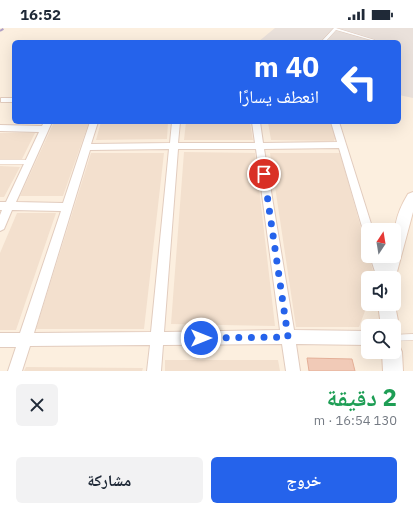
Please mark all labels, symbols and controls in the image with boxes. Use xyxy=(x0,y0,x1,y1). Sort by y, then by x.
text: 16:52 xyxy=(20,5,61,24)
text: 40 m xyxy=(254,48,319,85)
icon: left xyxy=(333,56,385,108)
text: انعطف يسارًا xyxy=(238,85,319,108)
pin xyxy=(247,157,281,191)
icon: arrive xyxy=(253,163,275,185)
north arrow xyxy=(361,223,401,263)
map controls xyxy=(361,223,401,359)
button: sound xyxy=(361,271,401,311)
position arrow xyxy=(180,317,222,359)
button: search xyxy=(361,319,401,359)
text: 2 دقيقة xyxy=(327,381,397,413)
button: close xyxy=(16,384,58,426)
text: 130 m · 16:54 xyxy=(314,412,397,429)
button: مشاركة xyxy=(16,457,203,503)
button: خروج xyxy=(211,457,397,503)

